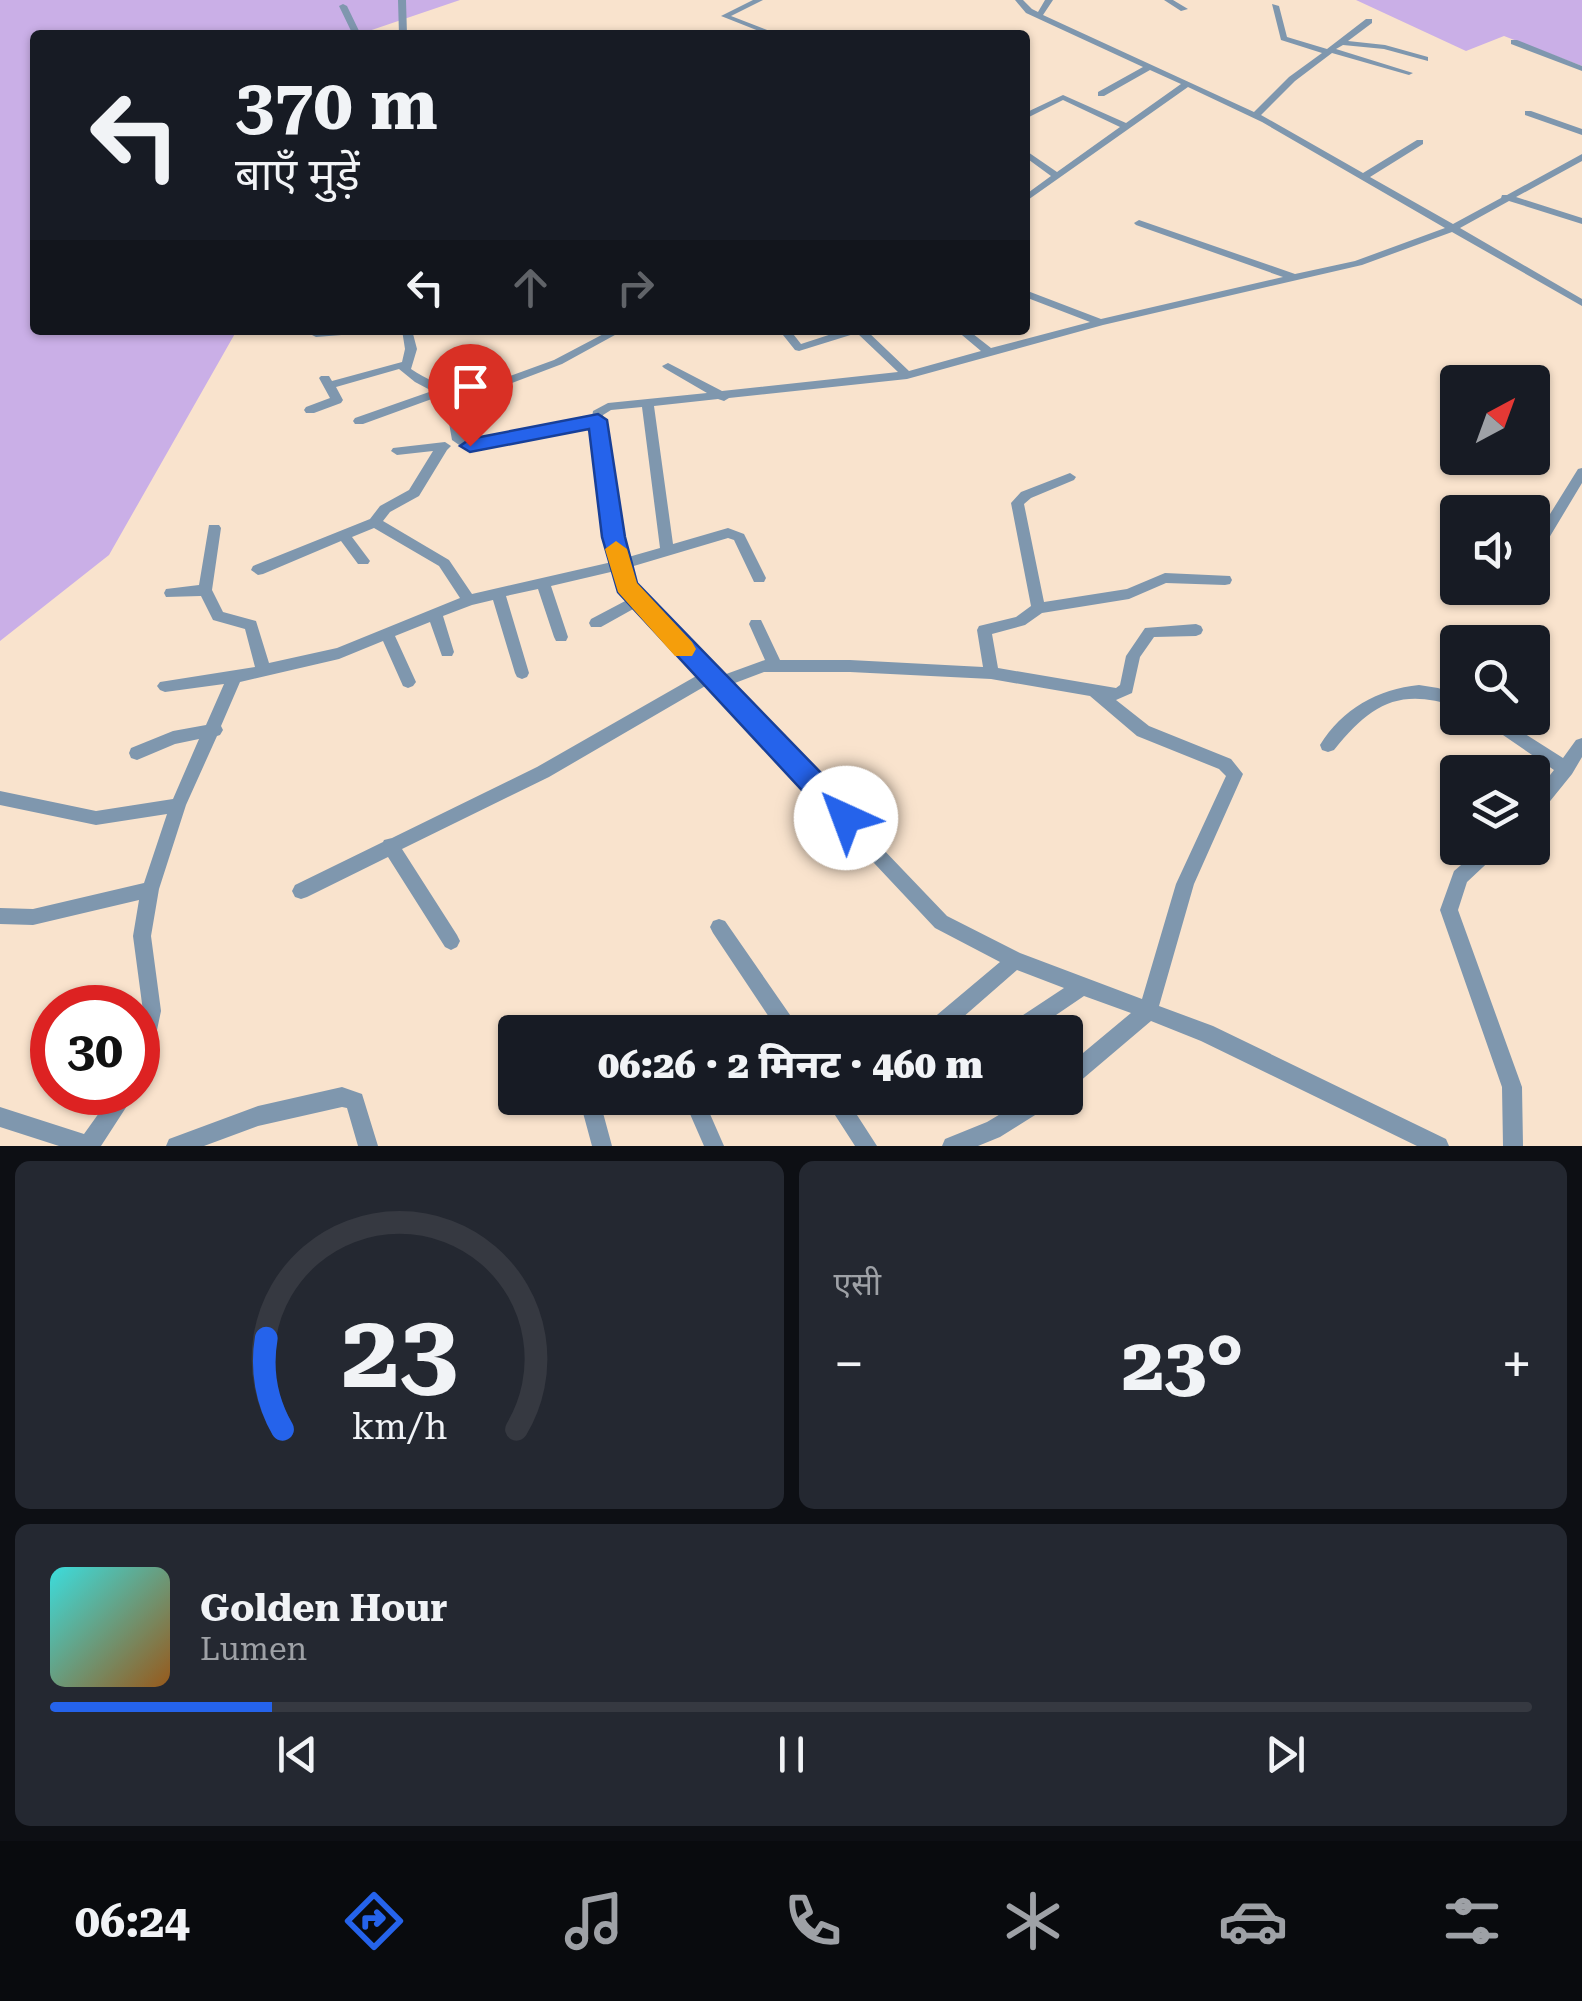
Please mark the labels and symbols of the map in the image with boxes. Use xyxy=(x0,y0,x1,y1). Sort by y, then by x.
pin xyxy=(428,344,513,447)
north arrow xyxy=(1440,365,1550,475)
position arrow xyxy=(794,766,898,870)
speed limit sign: 30 xyxy=(30,985,160,1115)

